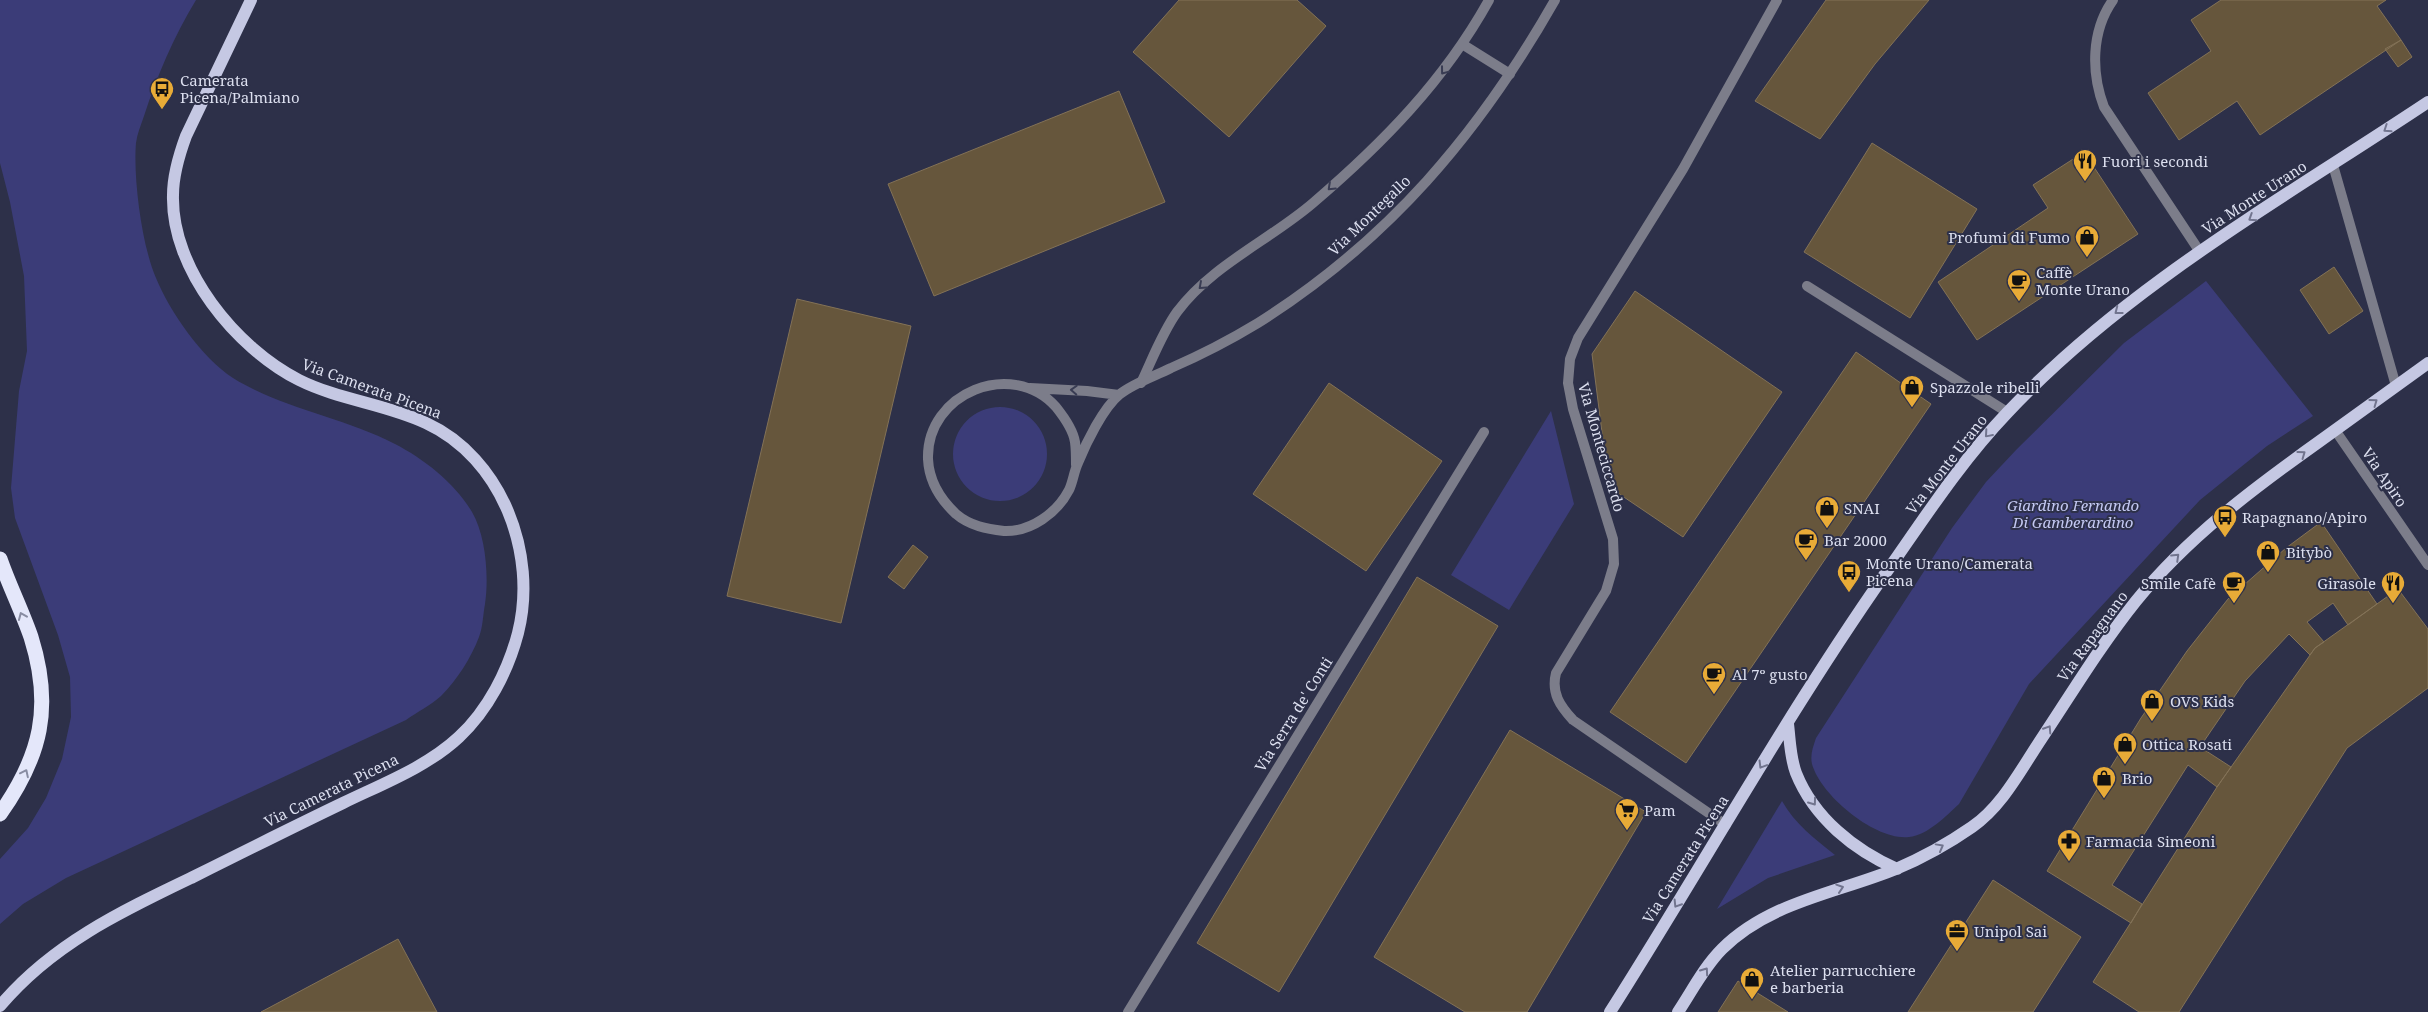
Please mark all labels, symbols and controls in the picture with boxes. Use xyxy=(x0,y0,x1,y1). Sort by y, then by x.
one-way arrow xyxy=(1441,65,1450,75)
place label: Camerata Picena/Palmiano xyxy=(180,70,300,107)
bus stop icon: Camerata Picena/Palmiano xyxy=(149,76,175,110)
one-way arrow xyxy=(2384,123,2393,132)
restaurant icon: Fuori i secondi xyxy=(2072,148,2098,182)
place label: Fuori i secondi xyxy=(2102,151,2208,171)
street label: Via Monte Urano xyxy=(2198,156,2310,238)
street label: Via Montegallo xyxy=(1323,170,1415,260)
one-way arrow xyxy=(1327,181,1336,190)
one-way arrow xyxy=(2248,212,2257,221)
shop icon: Profumi di Fumo xyxy=(2074,224,2100,258)
place label: Profumi di Fumo xyxy=(1948,227,2070,247)
place label: Caffè Monte Urano xyxy=(2036,262,2130,299)
cafe icon: Caffè Monte Urano xyxy=(2006,268,2032,302)
one-way arrow xyxy=(1199,280,1208,289)
one-way arrow xyxy=(2114,305,2124,314)
street label: Via Camerata Picena xyxy=(299,353,445,423)
shop icon: Spazzole ribelli xyxy=(1899,374,1925,408)
place label: Spazzole ribelli xyxy=(1930,377,2040,397)
street label: Via Monteciccardo xyxy=(1574,380,1630,514)
one-way arrow xyxy=(1069,384,1077,395)
one-way arrow xyxy=(2368,399,2377,407)
street label: Via Monte Urano xyxy=(1901,410,1991,518)
one-way arrow xyxy=(1984,429,1993,438)
street label: Via Apiro xyxy=(2358,443,2412,511)
one-way arrow xyxy=(2296,451,2306,460)
shop icon: SNAI xyxy=(1814,495,1840,529)
park label: Giardino Fernando Di Gamberardino xyxy=(2007,495,2139,532)
place label: SNAI xyxy=(1844,498,1880,518)
bus stop icon: Rapagnano/Apiro xyxy=(2212,504,2238,538)
place label: Rapagnano/Apiro xyxy=(2242,507,2367,527)
cafe icon: Bar 2000 xyxy=(1793,527,1819,561)
place label: Bar 2000 xyxy=(1824,530,1887,550)
shop icon: Bitybò xyxy=(2255,539,2281,573)
place label: Bitybò xyxy=(2286,542,2332,562)
place label: Monte Urano/Camerata Picena xyxy=(1866,553,2033,590)
one-way arrow xyxy=(2171,554,2180,563)
bus stop icon: Monte Urano/Camerata Picena xyxy=(1836,559,1862,593)
cafe icon: Smile Cafè xyxy=(2221,570,2247,604)
restaurant icon: Girasole xyxy=(2380,570,2406,604)
place label: Smile Cafè xyxy=(2141,573,2216,593)
place label: Girasole xyxy=(2317,573,2376,593)
street label: Via Rapagnano xyxy=(2052,587,2132,685)
one-way arrow xyxy=(17,612,28,621)
street label: Via Serra de' Conti xyxy=(1250,653,1336,775)
cafe icon: Al 7º gusto xyxy=(1701,661,1727,695)
place label: Al 7º gusto xyxy=(1732,664,1808,684)
shop icon: OVS Kids xyxy=(2139,688,2165,722)
place label: OVS Kids xyxy=(2170,691,2235,711)
one-way arrow xyxy=(2042,725,2051,734)
shop icon: Ottica Rosati xyxy=(2112,731,2138,765)
place label: Ottica Rosati xyxy=(2142,734,2232,754)
street label: Via Camerata Picena xyxy=(260,749,402,831)
one-way arrow xyxy=(1759,760,1769,769)
shop icon: Brio xyxy=(2091,765,2117,799)
place label: Brio xyxy=(2122,768,2152,788)
one-way arrow xyxy=(19,769,30,778)
street label: Via Camerata Picena xyxy=(1637,791,1733,927)
one-way arrow xyxy=(1807,796,1816,806)
supermarket icon: Pam xyxy=(1614,797,1640,831)
place label: Pam xyxy=(1644,800,1676,820)
pharmacy icon: Farmacia Simeoni xyxy=(2056,828,2082,862)
place label: Farmacia Simeoni xyxy=(2086,831,2215,851)
one-way arrow xyxy=(1935,843,1944,853)
one-way arrow xyxy=(1836,884,1844,894)
one-way arrow xyxy=(1674,898,1684,907)
office icon: Unipol Sai xyxy=(1944,918,1970,952)
place label: Unipol Sai xyxy=(1974,921,2047,941)
place label: Atelier parrucchiere e barberia xyxy=(1770,960,1916,997)
shop icon: Atelier parrucchiere e barberia xyxy=(1739,966,1765,1000)
one-way arrow xyxy=(1699,967,1708,977)

